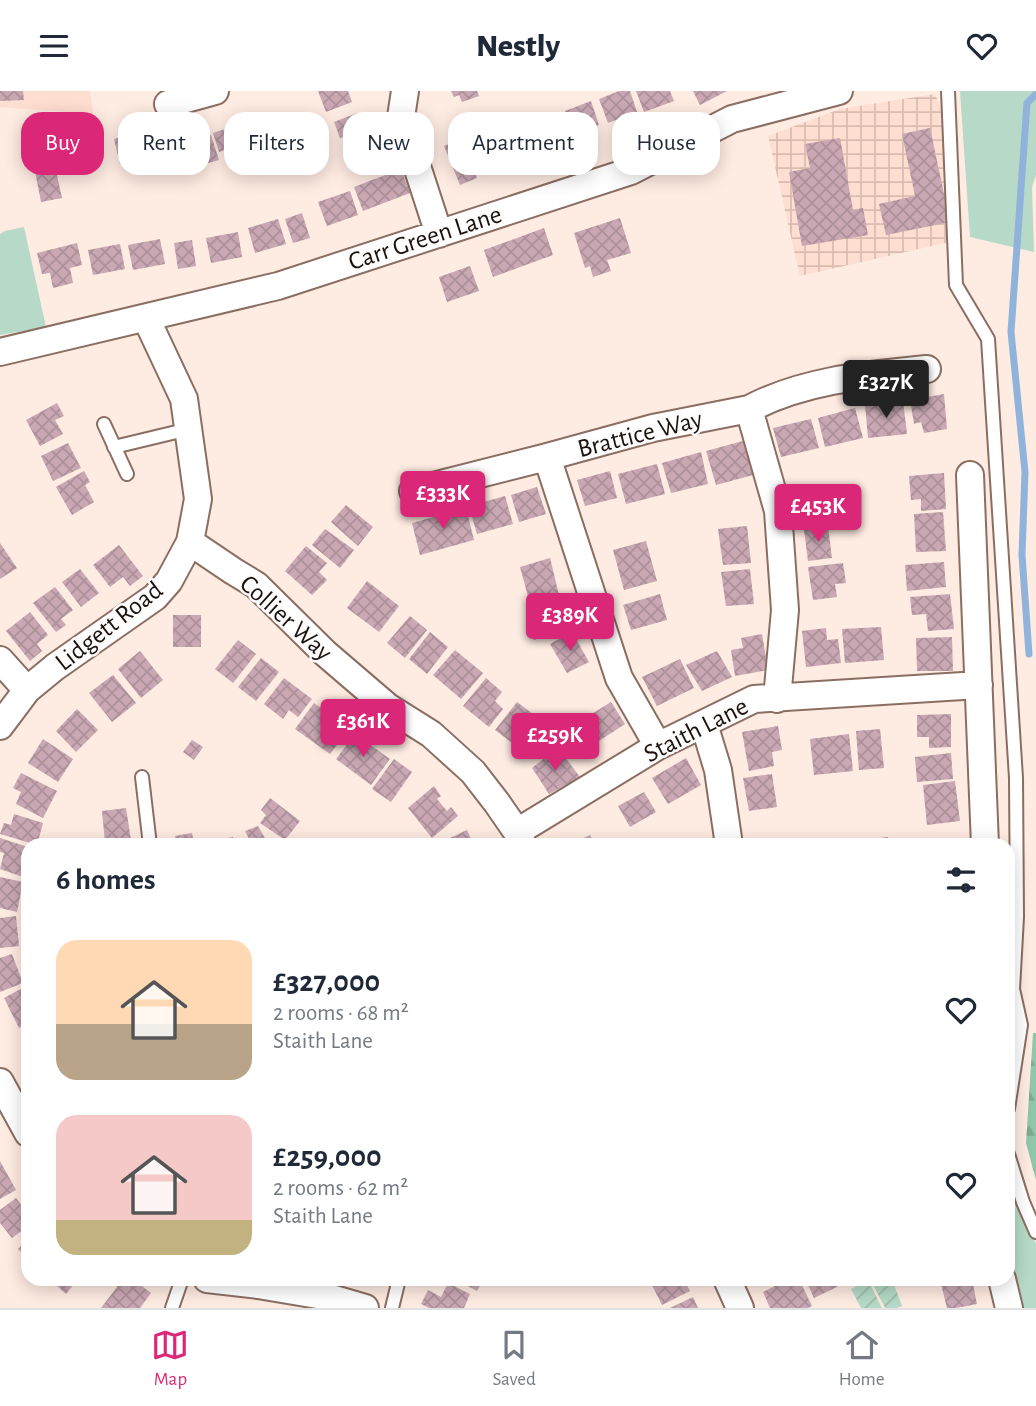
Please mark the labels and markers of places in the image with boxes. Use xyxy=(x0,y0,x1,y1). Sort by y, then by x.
pin: £327K xyxy=(837,361,935,420)
pin: £333K xyxy=(394,471,492,531)
pin: £453K xyxy=(769,484,867,544)
pin: £389K xyxy=(521,594,619,653)
pin: £361K xyxy=(314,699,412,759)
pin: £259K xyxy=(506,713,604,773)

